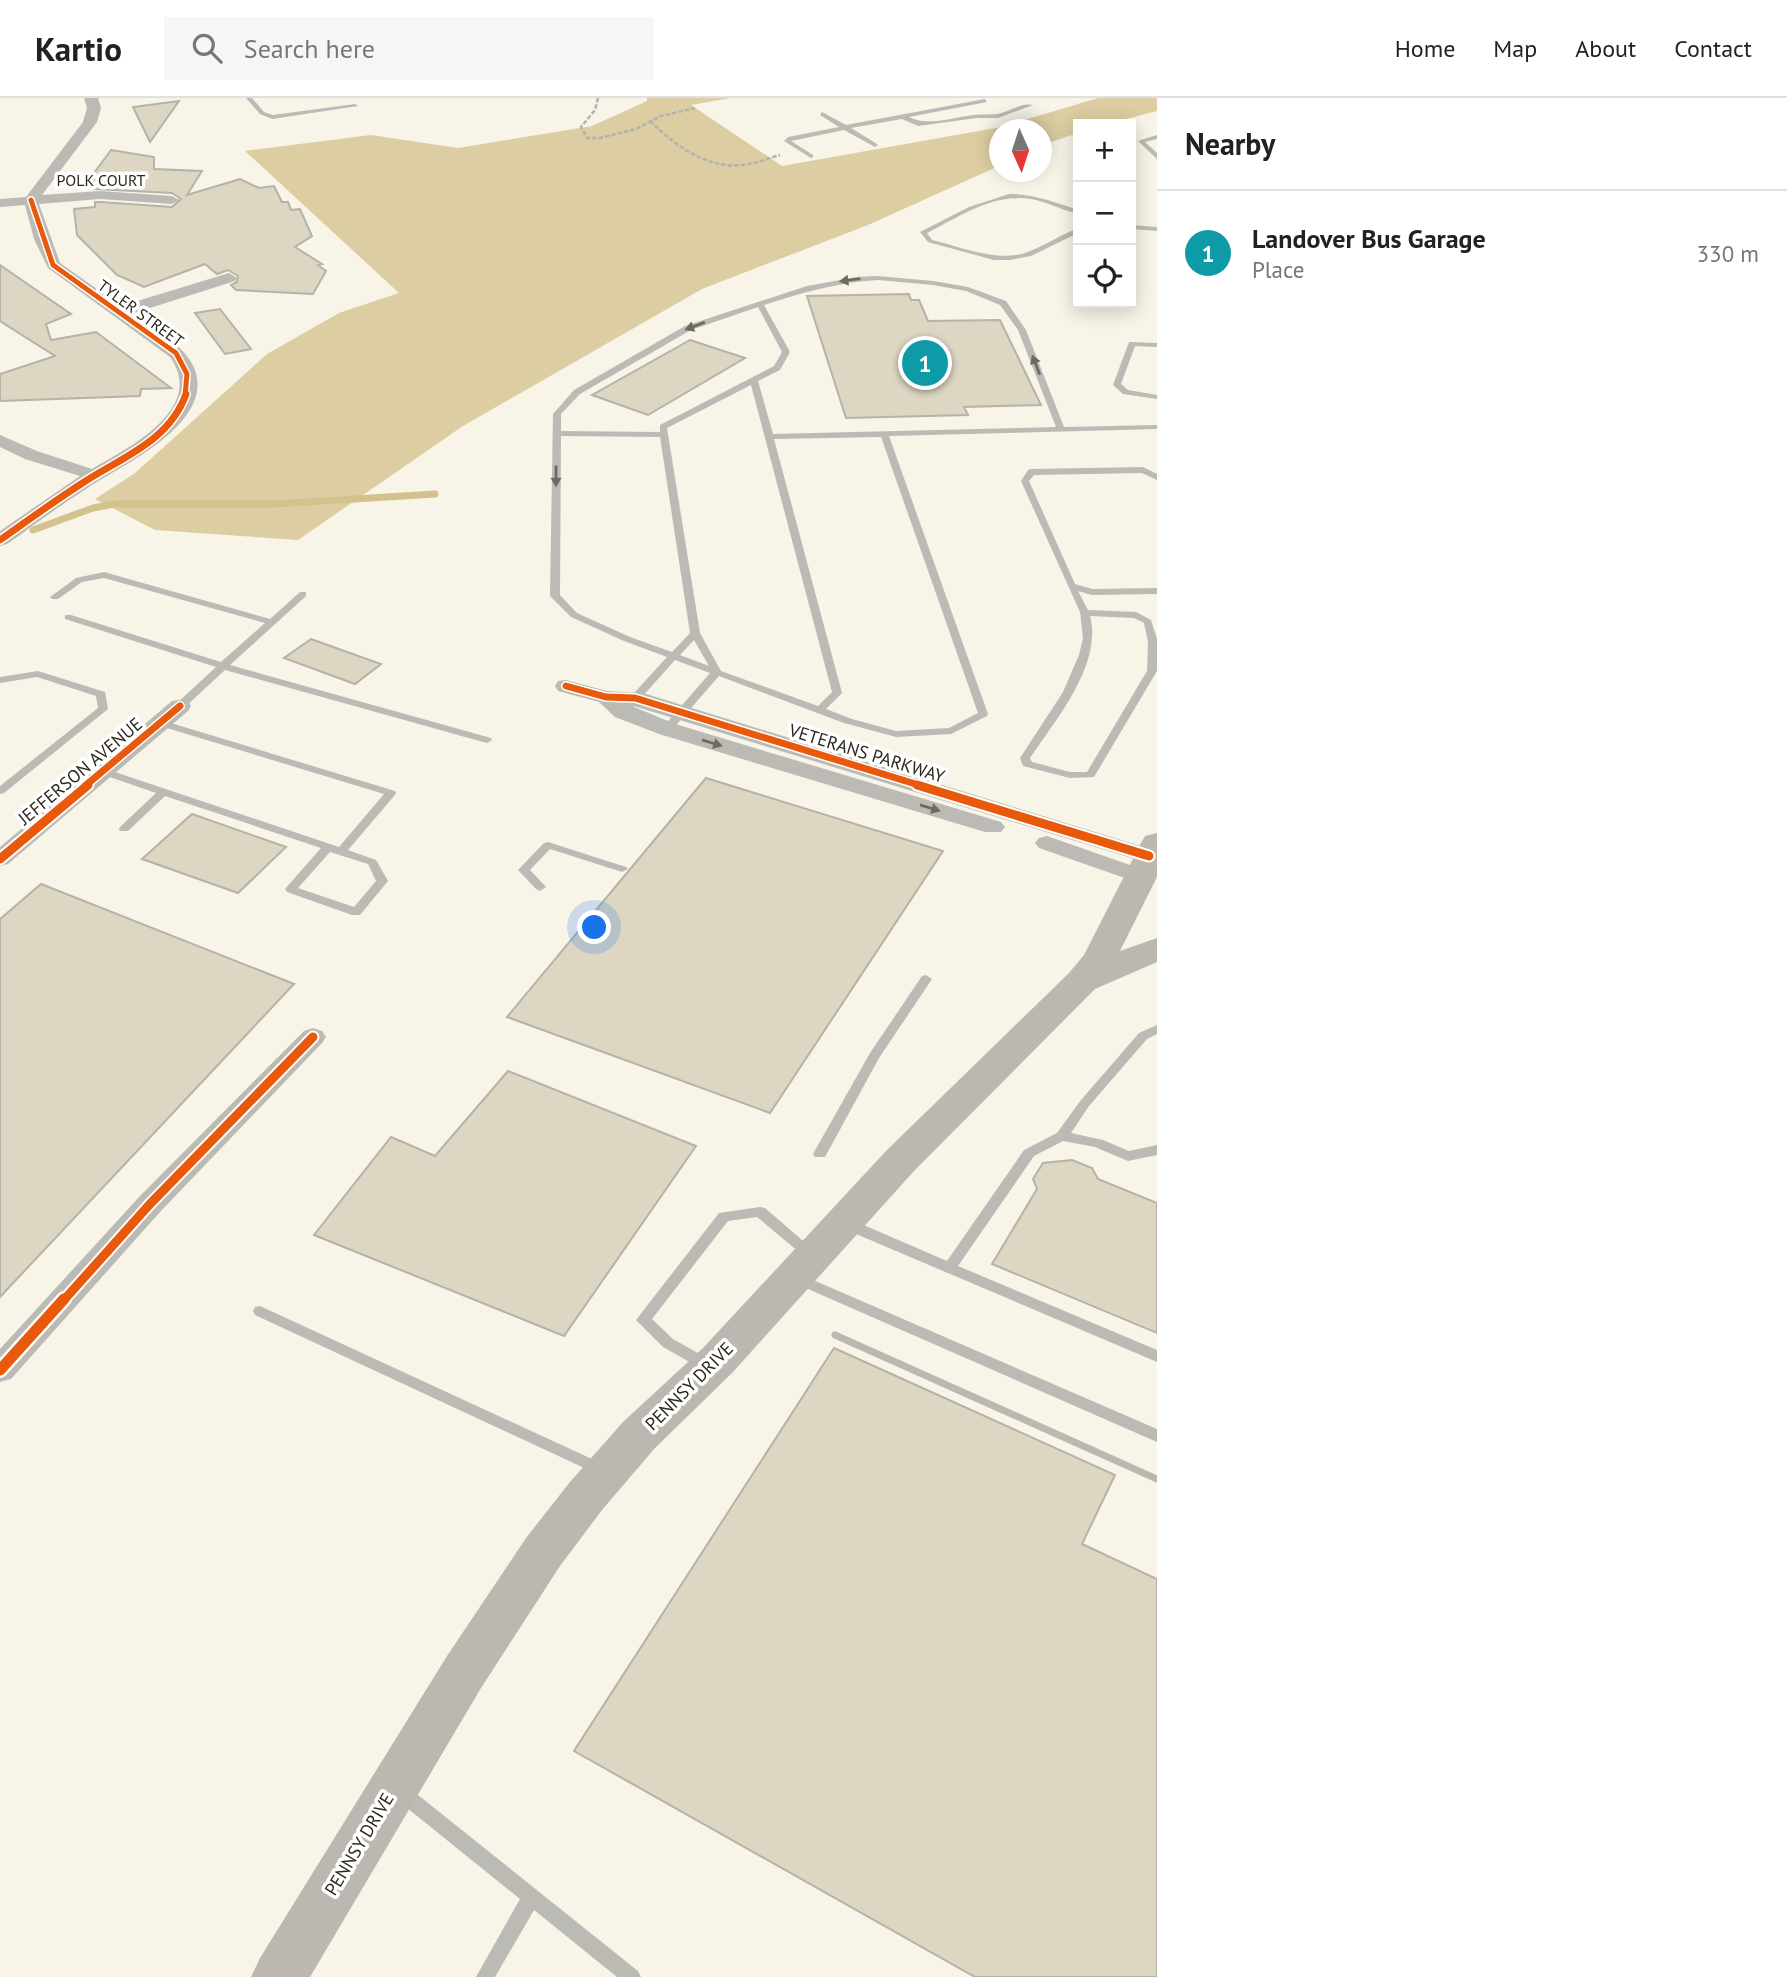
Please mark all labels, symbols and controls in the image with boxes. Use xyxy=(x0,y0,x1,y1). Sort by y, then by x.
search box xyxy=(164,17,654,80)
text: Kartio xyxy=(35,27,122,70)
icon: search xyxy=(188,29,226,67)
text: Search here xyxy=(244,32,375,65)
text: Home xyxy=(1395,33,1455,64)
text: Map xyxy=(1493,33,1537,64)
text: About xyxy=(1575,33,1636,64)
text: Contact xyxy=(1674,33,1752,64)
north arrow xyxy=(989,119,1052,182)
map controls xyxy=(1073,119,1136,308)
button: + xyxy=(1073,119,1136,182)
text: Nearby xyxy=(1185,124,1275,163)
street label: POLK COURT xyxy=(57,170,146,190)
button: − xyxy=(1073,182,1136,245)
text: Landover Bus Garage xyxy=(1252,222,1486,255)
text: 1 xyxy=(1201,239,1215,268)
text: 330 m xyxy=(1697,239,1759,268)
button: locate xyxy=(1073,245,1136,308)
text: Place xyxy=(1252,255,1305,284)
street label: TYLER STREET xyxy=(94,275,188,351)
one-way arrow xyxy=(839,275,861,286)
one-way arrow xyxy=(684,321,705,332)
pin: 1 xyxy=(902,337,948,389)
one-way arrow xyxy=(1031,354,1042,375)
one-way arrow xyxy=(550,466,562,488)
street label: JEFFERSON AVENUE xyxy=(12,712,147,830)
street label: VETERANS PARKWAY xyxy=(785,718,948,788)
one-way arrow xyxy=(701,738,722,748)
one-way arrow xyxy=(919,804,940,814)
your location xyxy=(577,910,611,944)
street label: PENNSY DRIVE xyxy=(640,1337,738,1435)
street label: PENNSY DRIVE xyxy=(319,1789,399,1899)

